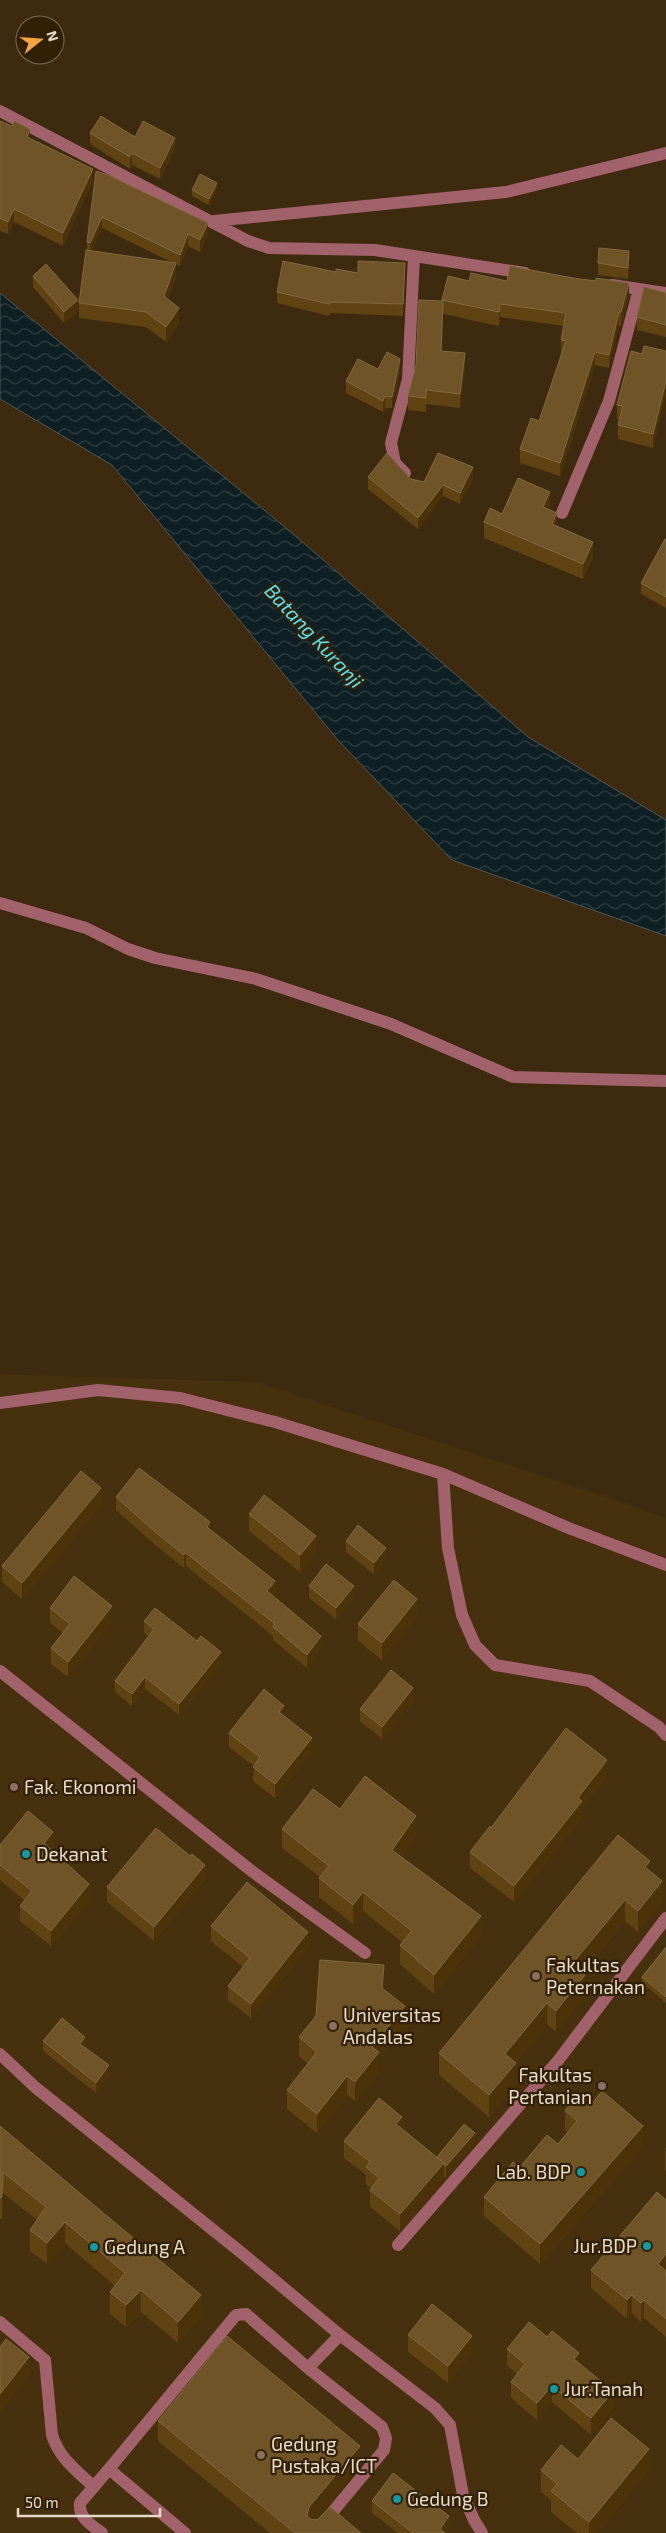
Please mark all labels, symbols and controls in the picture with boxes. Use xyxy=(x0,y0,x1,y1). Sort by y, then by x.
north arrow xyxy=(15,15,65,65)
text: N xyxy=(43,29,63,43)
water label: Batang Kuranji xyxy=(260,578,369,693)
place label: Fak. Ekonomi xyxy=(24,1775,137,1798)
marker: Fak. Ekonomi xyxy=(8,1781,20,1793)
place label: Dekanat xyxy=(36,1842,108,1865)
marker: Dekanat xyxy=(20,1848,32,1860)
place label: Fakultas Peternakan xyxy=(546,1953,645,1998)
marker: Fakultas Peternakan xyxy=(530,1970,542,1982)
place label: Universitas Andalas xyxy=(343,2003,441,2048)
marker: Universitas Andalas xyxy=(327,2020,339,2032)
place label: Fakultas Pertanian xyxy=(508,2063,592,2108)
marker: Fakultas Pertanian xyxy=(596,2080,608,2092)
place label: Lab. BDP xyxy=(496,2160,571,2183)
marker: Lab. BDP xyxy=(575,2166,587,2178)
place label: Jur.BDP xyxy=(573,2234,637,2257)
place label: Gedung A xyxy=(104,2235,185,2258)
marker: Jur.BDP xyxy=(641,2240,653,2252)
marker: Gedung A xyxy=(88,2241,100,2253)
place label: Jur.Tanah xyxy=(564,2377,643,2400)
marker: Jur.Tanah xyxy=(548,2383,560,2395)
place label: Gedung Pustaka/ICT xyxy=(271,2432,377,2477)
marker: Gedung Pustaka/ICT xyxy=(255,2449,267,2461)
scale bar xyxy=(18,2486,160,2518)
place label: Gedung B xyxy=(407,2487,489,2510)
text: 50 m xyxy=(25,2493,59,2511)
marker: Gedung B xyxy=(391,2493,403,2505)

